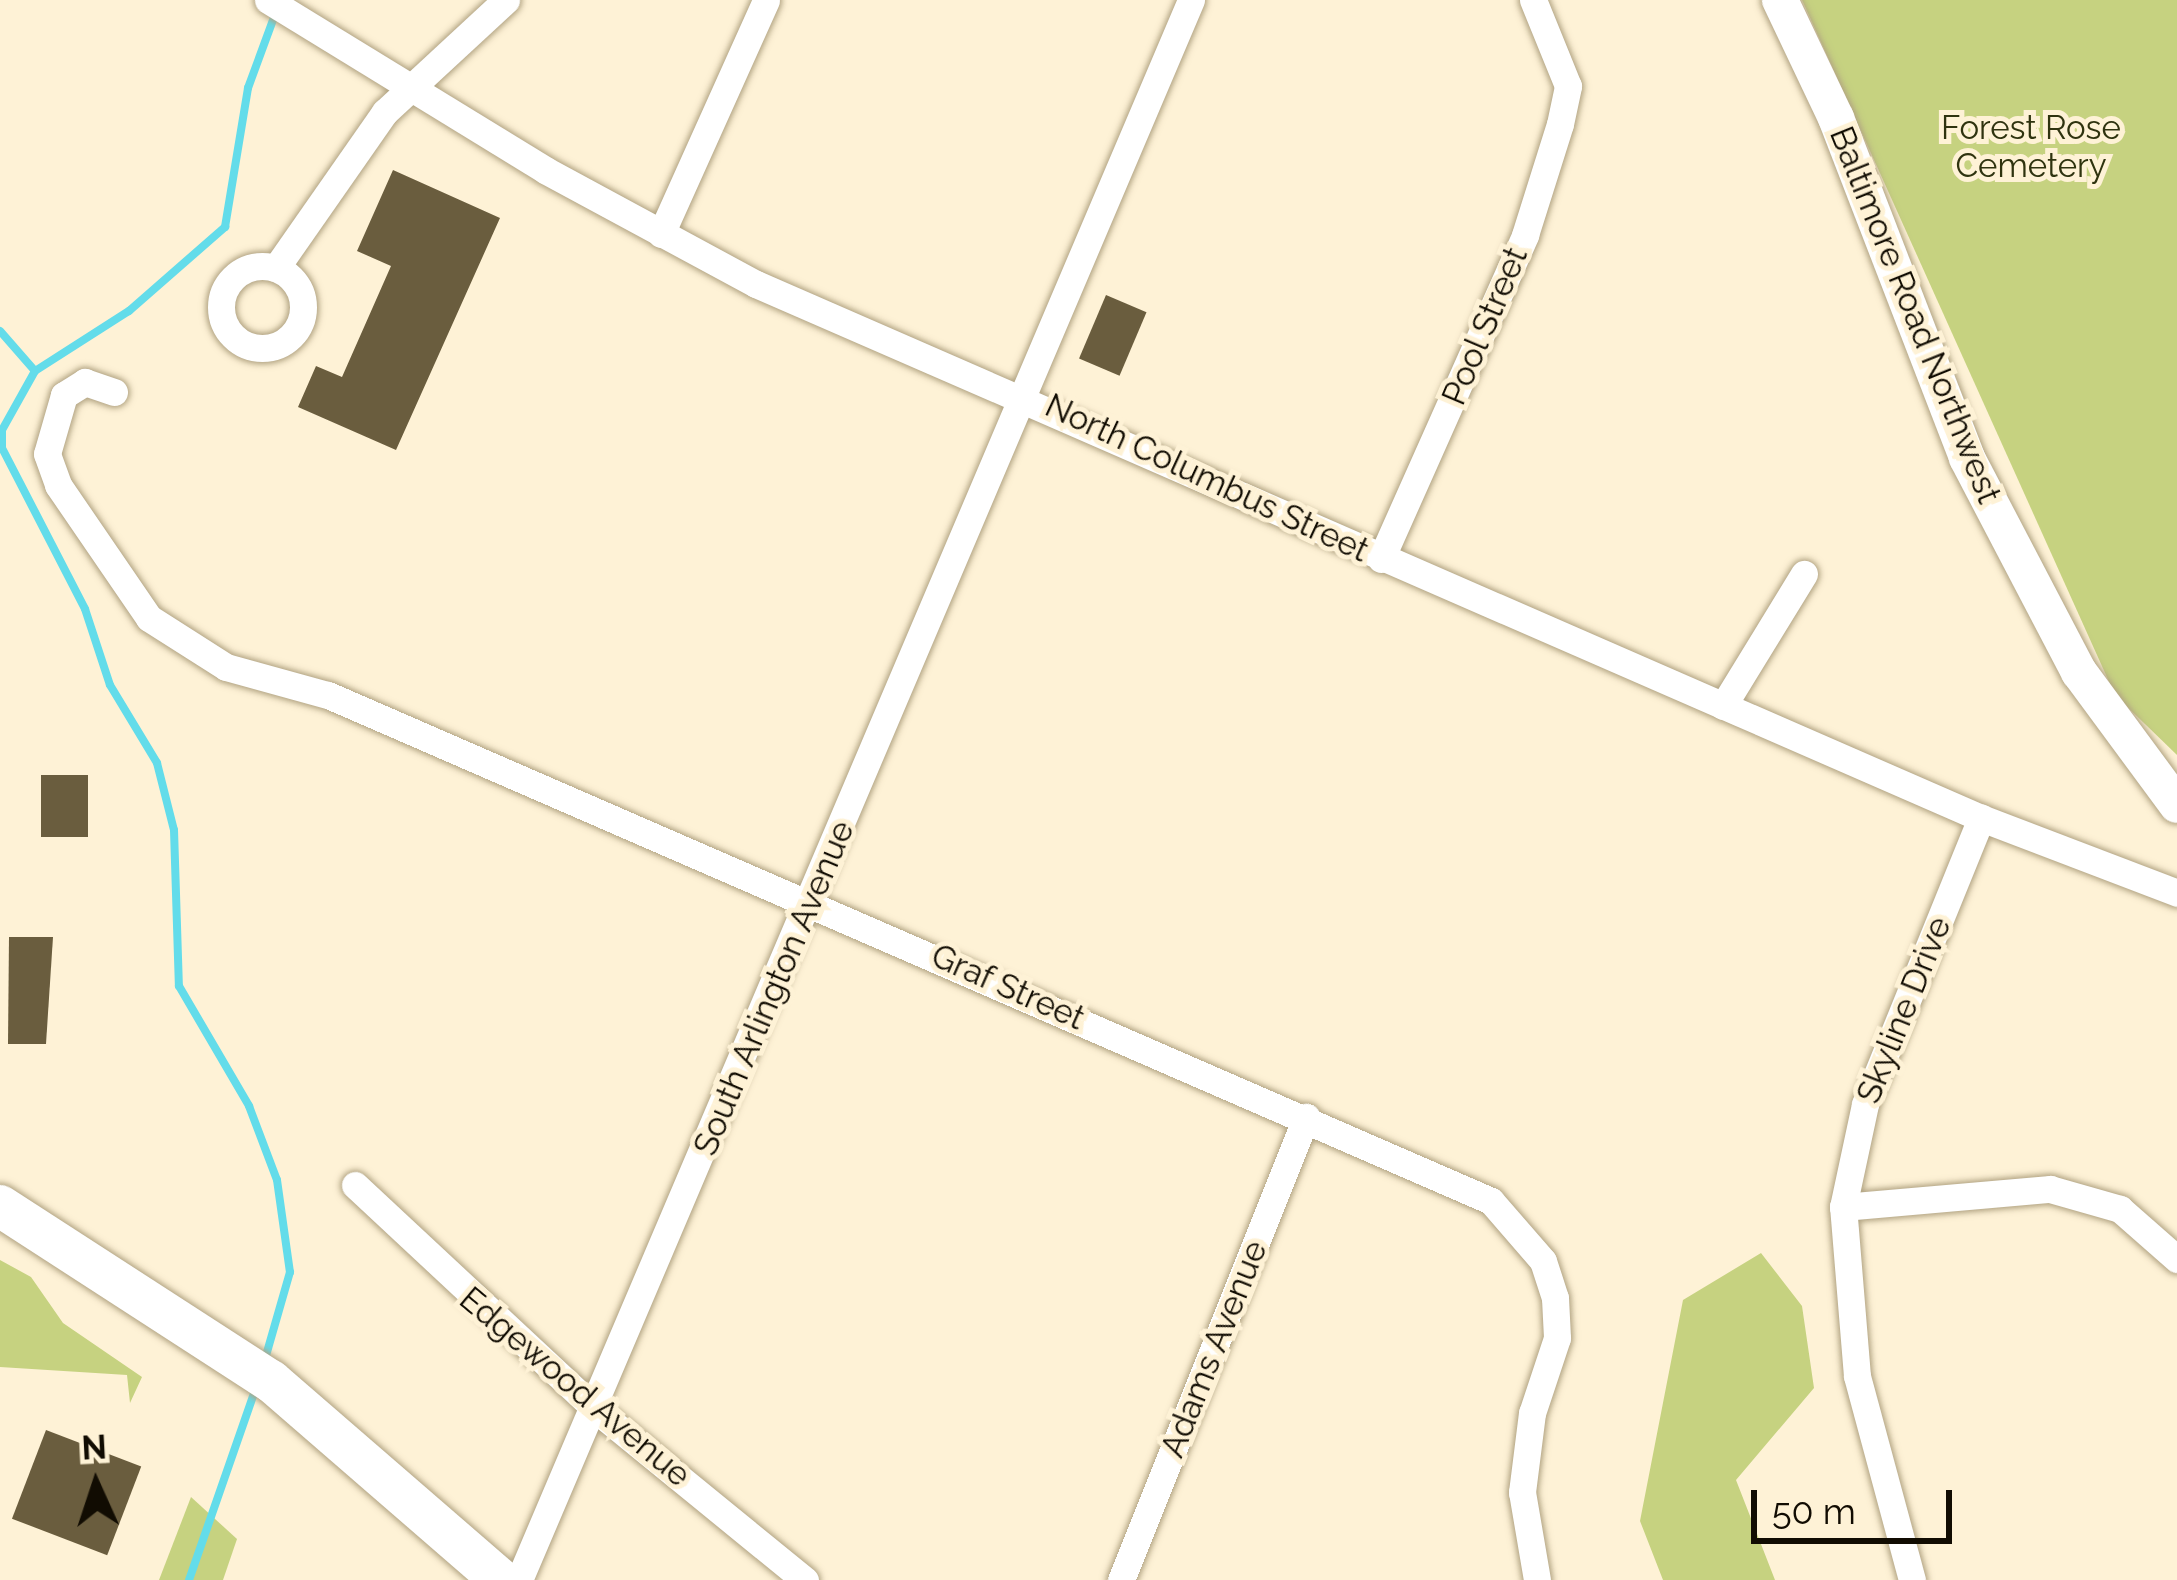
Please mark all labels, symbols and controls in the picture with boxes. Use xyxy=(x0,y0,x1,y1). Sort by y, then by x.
park label: Forest Rose Cemetery xyxy=(1941,108,2121,186)
street label: Baltimore Road Northwest xyxy=(1821,121,2009,509)
street label: Pool Street xyxy=(1434,241,1536,411)
street label: North Columbus Street xyxy=(1039,386,1375,570)
street label: South Arlington Avenue xyxy=(685,814,863,1162)
street label: Skyline Drive xyxy=(1849,911,1959,1109)
street label: Graf Street xyxy=(925,936,1091,1038)
street label: Adams Avenue xyxy=(1152,1235,1276,1463)
street label: Edgewood Avenue xyxy=(451,1279,699,1495)
north arrow xyxy=(36,1424,156,1544)
text: N xyxy=(80,1427,108,1468)
scale bar xyxy=(1757,1466,1958,1540)
text: 50 m xyxy=(1772,1490,1856,1532)

